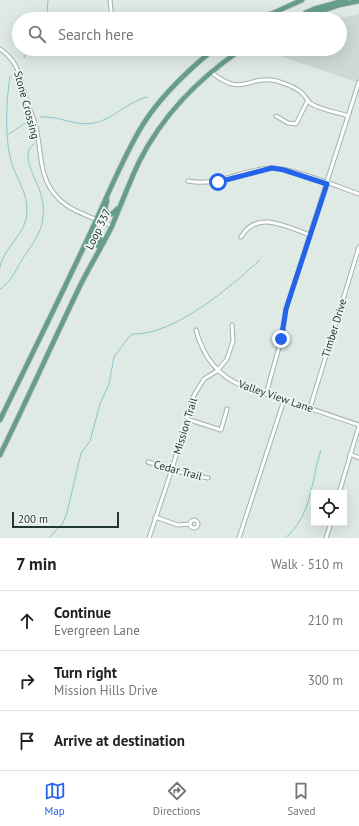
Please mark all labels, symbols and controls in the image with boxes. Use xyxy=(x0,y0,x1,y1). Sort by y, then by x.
search box xyxy=(12,12,347,56)
icon: search xyxy=(26,23,48,45)
text: Search here xyxy=(58,25,134,44)
street label: Stone Crossing xyxy=(11,69,43,141)
route start xyxy=(209,173,227,191)
street label: Loop 337 xyxy=(82,206,114,252)
street label: Timber Drive xyxy=(318,296,350,359)
route end xyxy=(272,330,290,348)
street label: Valley View Lane xyxy=(236,376,316,415)
street label: Mission Trail xyxy=(170,395,200,456)
street label: Cedar Trail xyxy=(152,457,204,483)
map controls xyxy=(311,490,347,526)
button: locate xyxy=(311,490,347,526)
scale bar xyxy=(12,510,119,529)
text: 200 m xyxy=(18,512,48,526)
text: 7 min xyxy=(16,553,57,575)
text: Walk · 510 m xyxy=(271,556,343,573)
text: Continue xyxy=(54,603,111,622)
icon: ahead xyxy=(16,610,38,632)
text: 210 m xyxy=(308,612,343,629)
text: Evergreen Lane xyxy=(54,622,140,639)
text: Turn right xyxy=(54,663,117,682)
icon: right xyxy=(16,670,38,692)
text: 300 m xyxy=(308,672,343,689)
text: Mission Hills Drive xyxy=(54,682,158,699)
icon: arrive xyxy=(16,730,38,752)
text: Arrive at destination xyxy=(54,731,185,750)
tab: Map xyxy=(44,780,66,818)
tab: Directions xyxy=(153,780,200,818)
tab: Saved xyxy=(287,780,315,818)

